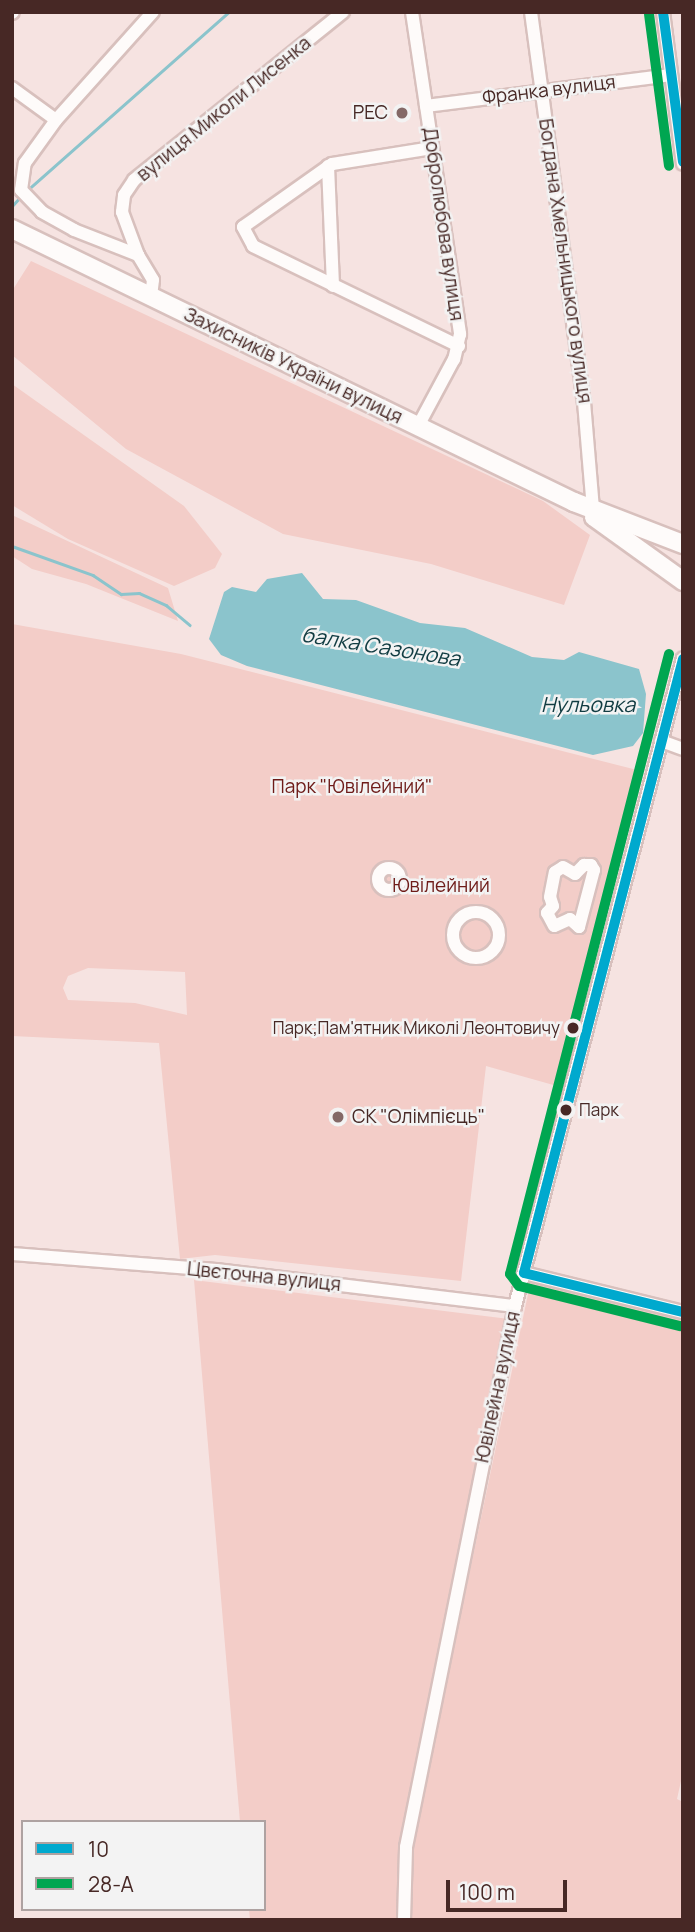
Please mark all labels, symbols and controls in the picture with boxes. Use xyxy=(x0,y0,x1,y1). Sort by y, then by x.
street label: вулиця Миколи Лисенка xyxy=(132,32,316,186)
street label: Франка вулиця xyxy=(481,71,617,109)
place label: РЕС xyxy=(353,102,388,124)
marker: РЕС xyxy=(394,105,410,121)
street label: Богдана Хмельницького вулиця xyxy=(534,117,596,405)
street label: Добролюбова вулиця xyxy=(418,126,468,322)
street label: Захисників України вулиця xyxy=(180,303,406,429)
water label: балка Сазонова xyxy=(300,621,462,671)
water label: Нульовка xyxy=(541,691,635,717)
park label: Парк "Ювілейний" xyxy=(272,776,432,798)
park label: Ювілейний xyxy=(392,875,490,897)
place label: Парк;Пам'ятник Миколі Леонтовичу xyxy=(273,1018,560,1038)
marker: Парк;Пам'ятник Миколі Леонтовичу xyxy=(566,1021,580,1035)
place label: Парк xyxy=(579,1100,619,1120)
marker: Парк xyxy=(559,1103,573,1117)
place label: СК "Олімпієць" xyxy=(352,1106,485,1128)
marker: СК "Олімпієць" xyxy=(330,1109,346,1125)
street label: Цвєточна вулиця xyxy=(186,1258,342,1296)
street label: Ювілейна вулиця xyxy=(471,1309,525,1465)
legend xyxy=(21,1820,266,1911)
text: 10 xyxy=(88,1835,109,1863)
scale bar xyxy=(450,1866,571,1910)
text: 28-А xyxy=(88,1870,134,1898)
text: 100 m xyxy=(459,1878,515,1906)

